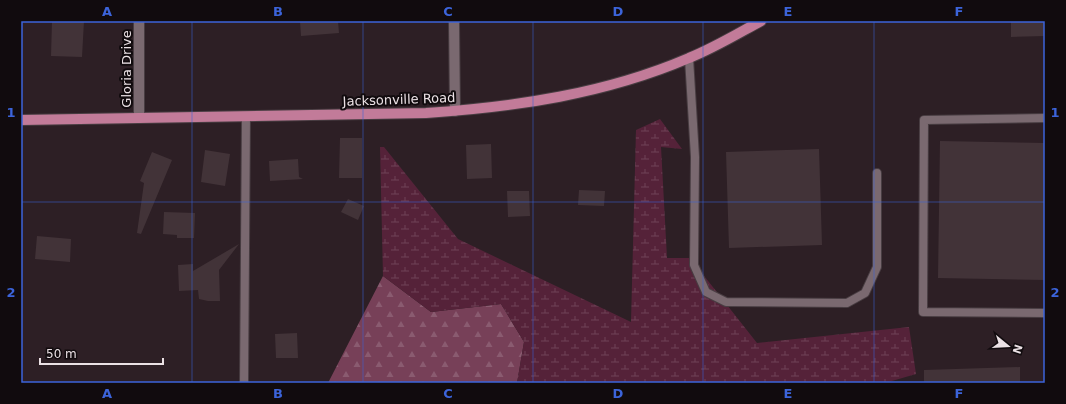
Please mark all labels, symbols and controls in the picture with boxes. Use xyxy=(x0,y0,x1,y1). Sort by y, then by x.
text: A xyxy=(102,4,112,19)
text: B xyxy=(273,4,283,19)
text: C xyxy=(443,4,453,19)
text: D xyxy=(613,4,624,19)
text: E xyxy=(784,4,792,19)
text: F xyxy=(955,4,963,19)
street label: Gloria Drive xyxy=(119,30,134,108)
street label: Jacksonville Road xyxy=(341,90,456,109)
text: 1 xyxy=(6,105,16,120)
text: 1 xyxy=(1050,105,1060,120)
text: 2 xyxy=(6,285,16,300)
text: 2 xyxy=(1050,285,1060,300)
north arrow xyxy=(988,326,1028,366)
scale bar xyxy=(40,340,163,366)
text: N xyxy=(1009,343,1025,355)
text: 50 m xyxy=(46,347,77,361)
text: A xyxy=(102,386,112,401)
text: B xyxy=(273,386,283,401)
text: C xyxy=(443,386,453,401)
text: D xyxy=(613,386,624,401)
text: E xyxy=(784,386,792,401)
text: F xyxy=(955,386,963,401)

